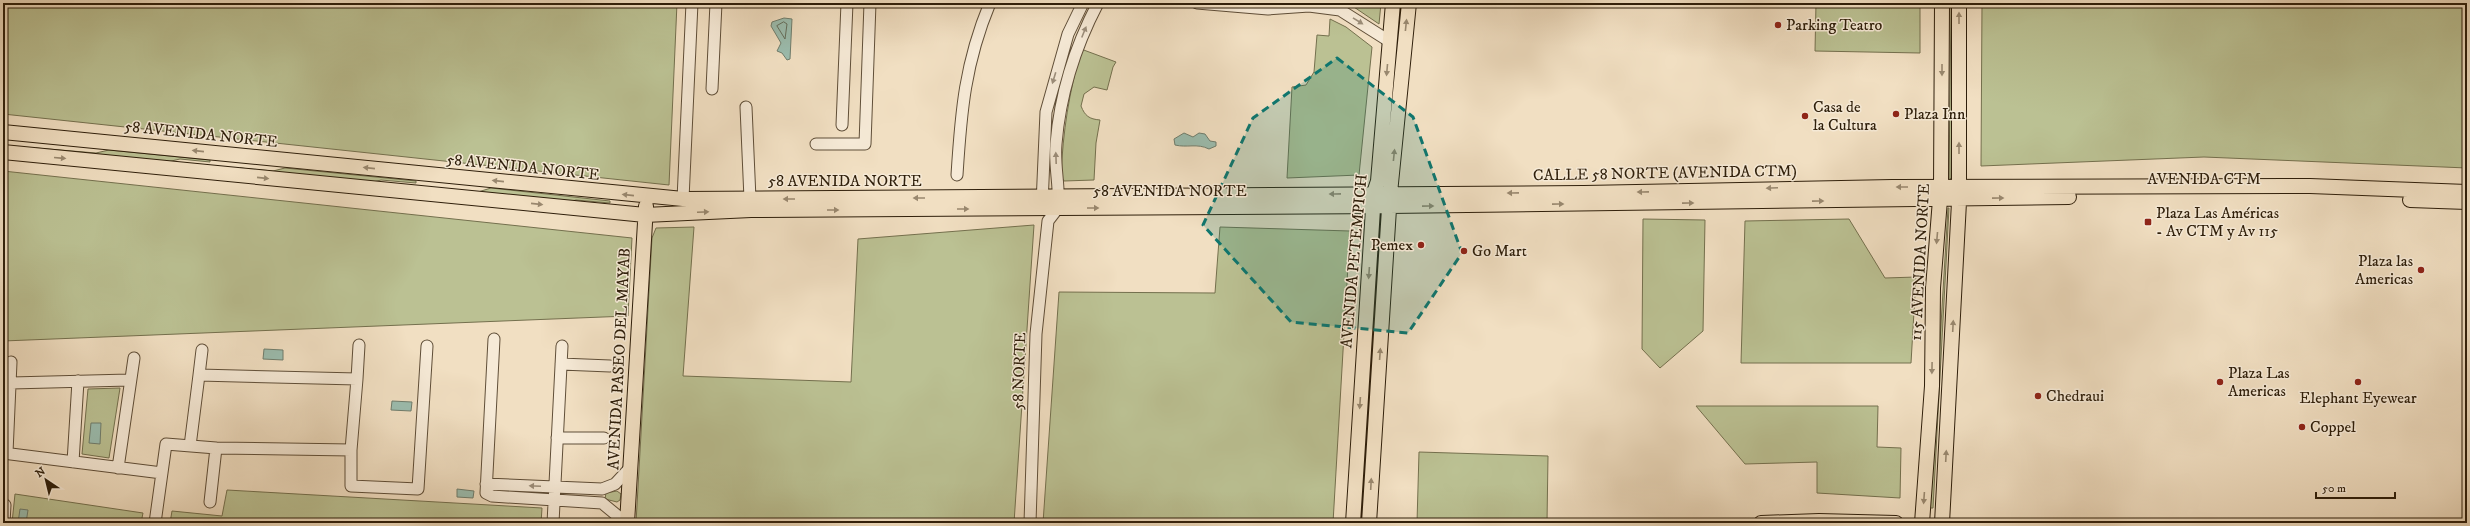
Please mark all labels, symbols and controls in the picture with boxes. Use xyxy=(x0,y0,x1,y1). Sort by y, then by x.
one-way arrow xyxy=(1956,11,1962,24)
place label: Parking Teatro xyxy=(1786,15,1883,35)
one-way arrow xyxy=(1352,18,1364,25)
one-way arrow xyxy=(1403,19,1410,31)
marker: Parking Teatro xyxy=(1773,20,1783,30)
one-way arrow xyxy=(1081,26,1087,38)
one-way arrow xyxy=(1383,64,1390,76)
one-way arrow xyxy=(1938,64,1945,76)
one-way arrow xyxy=(1051,73,1057,85)
place label: Casa de la Cultura xyxy=(1813,97,1877,135)
place label: Plaza Inn xyxy=(1904,104,1966,124)
marker: Plaza Inn xyxy=(1891,109,1901,119)
marker: Casa de la Cultura xyxy=(1800,111,1810,121)
street label: 58 AVENIDA NORTE xyxy=(123,116,279,152)
one-way arrow xyxy=(1956,141,1962,154)
one-way arrow xyxy=(192,148,204,154)
street label: 58 AVENIDA NORTE xyxy=(445,149,601,185)
one-way arrow xyxy=(1391,149,1397,161)
one-way arrow xyxy=(1053,151,1059,164)
one-way arrow xyxy=(54,154,66,161)
street label: CALLE 58 NORTE (AVENIDA CTM) xyxy=(1533,161,1797,185)
one-way arrow xyxy=(363,165,375,171)
street label: AVENIDA CTM xyxy=(2147,169,2261,189)
street label: 58 AVENIDA NORTE xyxy=(768,171,922,191)
street label: AVENIDA PETEMPICH xyxy=(1336,173,1372,349)
one-way arrow xyxy=(257,175,270,181)
one-way arrow xyxy=(492,178,505,185)
street label: 58 AVENIDA NORTE xyxy=(1093,181,1247,201)
street label: 115 AVENIDA NORTE xyxy=(1906,183,1934,341)
one-way arrow xyxy=(1895,184,1908,190)
one-way arrow xyxy=(1766,185,1778,192)
one-way arrow xyxy=(1636,189,1649,195)
one-way arrow xyxy=(1329,190,1341,197)
one-way arrow xyxy=(1506,190,1519,196)
one-way arrow xyxy=(622,192,634,199)
one-way arrow xyxy=(912,195,925,201)
one-way arrow xyxy=(1992,195,2005,201)
one-way arrow xyxy=(782,196,795,202)
one-way arrow xyxy=(1812,198,1825,204)
one-way arrow xyxy=(1682,199,1694,206)
one-way arrow xyxy=(531,201,543,207)
one-way arrow xyxy=(1552,201,1565,207)
one-way arrow xyxy=(1422,203,1435,209)
place label: Plaza Las Américas - Av CTM y Av 115 xyxy=(2156,203,2279,241)
one-way arrow xyxy=(1087,205,1100,211)
one-way arrow xyxy=(957,206,970,212)
one-way arrow xyxy=(827,207,840,213)
one-way arrow xyxy=(697,208,709,215)
marker: Plaza Las Américas - Av CTM y Av 115 xyxy=(2143,217,2153,227)
one-way arrow xyxy=(1934,232,1941,244)
place label: Pemex xyxy=(1371,235,1413,255)
marker: Pemex xyxy=(1416,240,1426,250)
place label: Go Mart xyxy=(1472,241,1527,261)
marker: Go Mart xyxy=(1459,246,1469,256)
street label: AVENIDA PASEO DEL MAYAB xyxy=(603,247,635,471)
place label: Plaza las Americas xyxy=(2355,251,2413,289)
marker: Plaza las Americas xyxy=(2416,265,2426,275)
one-way arrow xyxy=(1365,267,1372,279)
one-way arrow xyxy=(1950,320,1957,332)
street label: 58 NORTE xyxy=(1008,332,1030,410)
one-way arrow xyxy=(1376,348,1383,360)
one-way arrow xyxy=(1929,362,1935,375)
place label: Plaza Las Americas xyxy=(2228,363,2290,401)
marker: Plaza Las Americas xyxy=(2215,377,2225,387)
marker: Elephant Eyewear xyxy=(2353,377,2363,387)
place label: Chedraui xyxy=(2046,386,2104,406)
place label: Elephant Eyewear xyxy=(2299,388,2417,408)
marker: Chedraui xyxy=(2033,391,2043,401)
one-way arrow xyxy=(1356,397,1363,409)
place label: Coppel xyxy=(2310,417,2356,437)
marker: Coppel xyxy=(2297,422,2307,432)
one-way arrow xyxy=(1942,450,1949,462)
north arrow xyxy=(26,460,66,500)
text: N xyxy=(33,464,49,481)
scale bar xyxy=(2316,474,2395,500)
one-way arrow xyxy=(1368,478,1375,490)
text: 50 m xyxy=(2322,481,2346,496)
one-way arrow xyxy=(528,483,541,489)
one-way arrow xyxy=(1920,492,1927,504)

